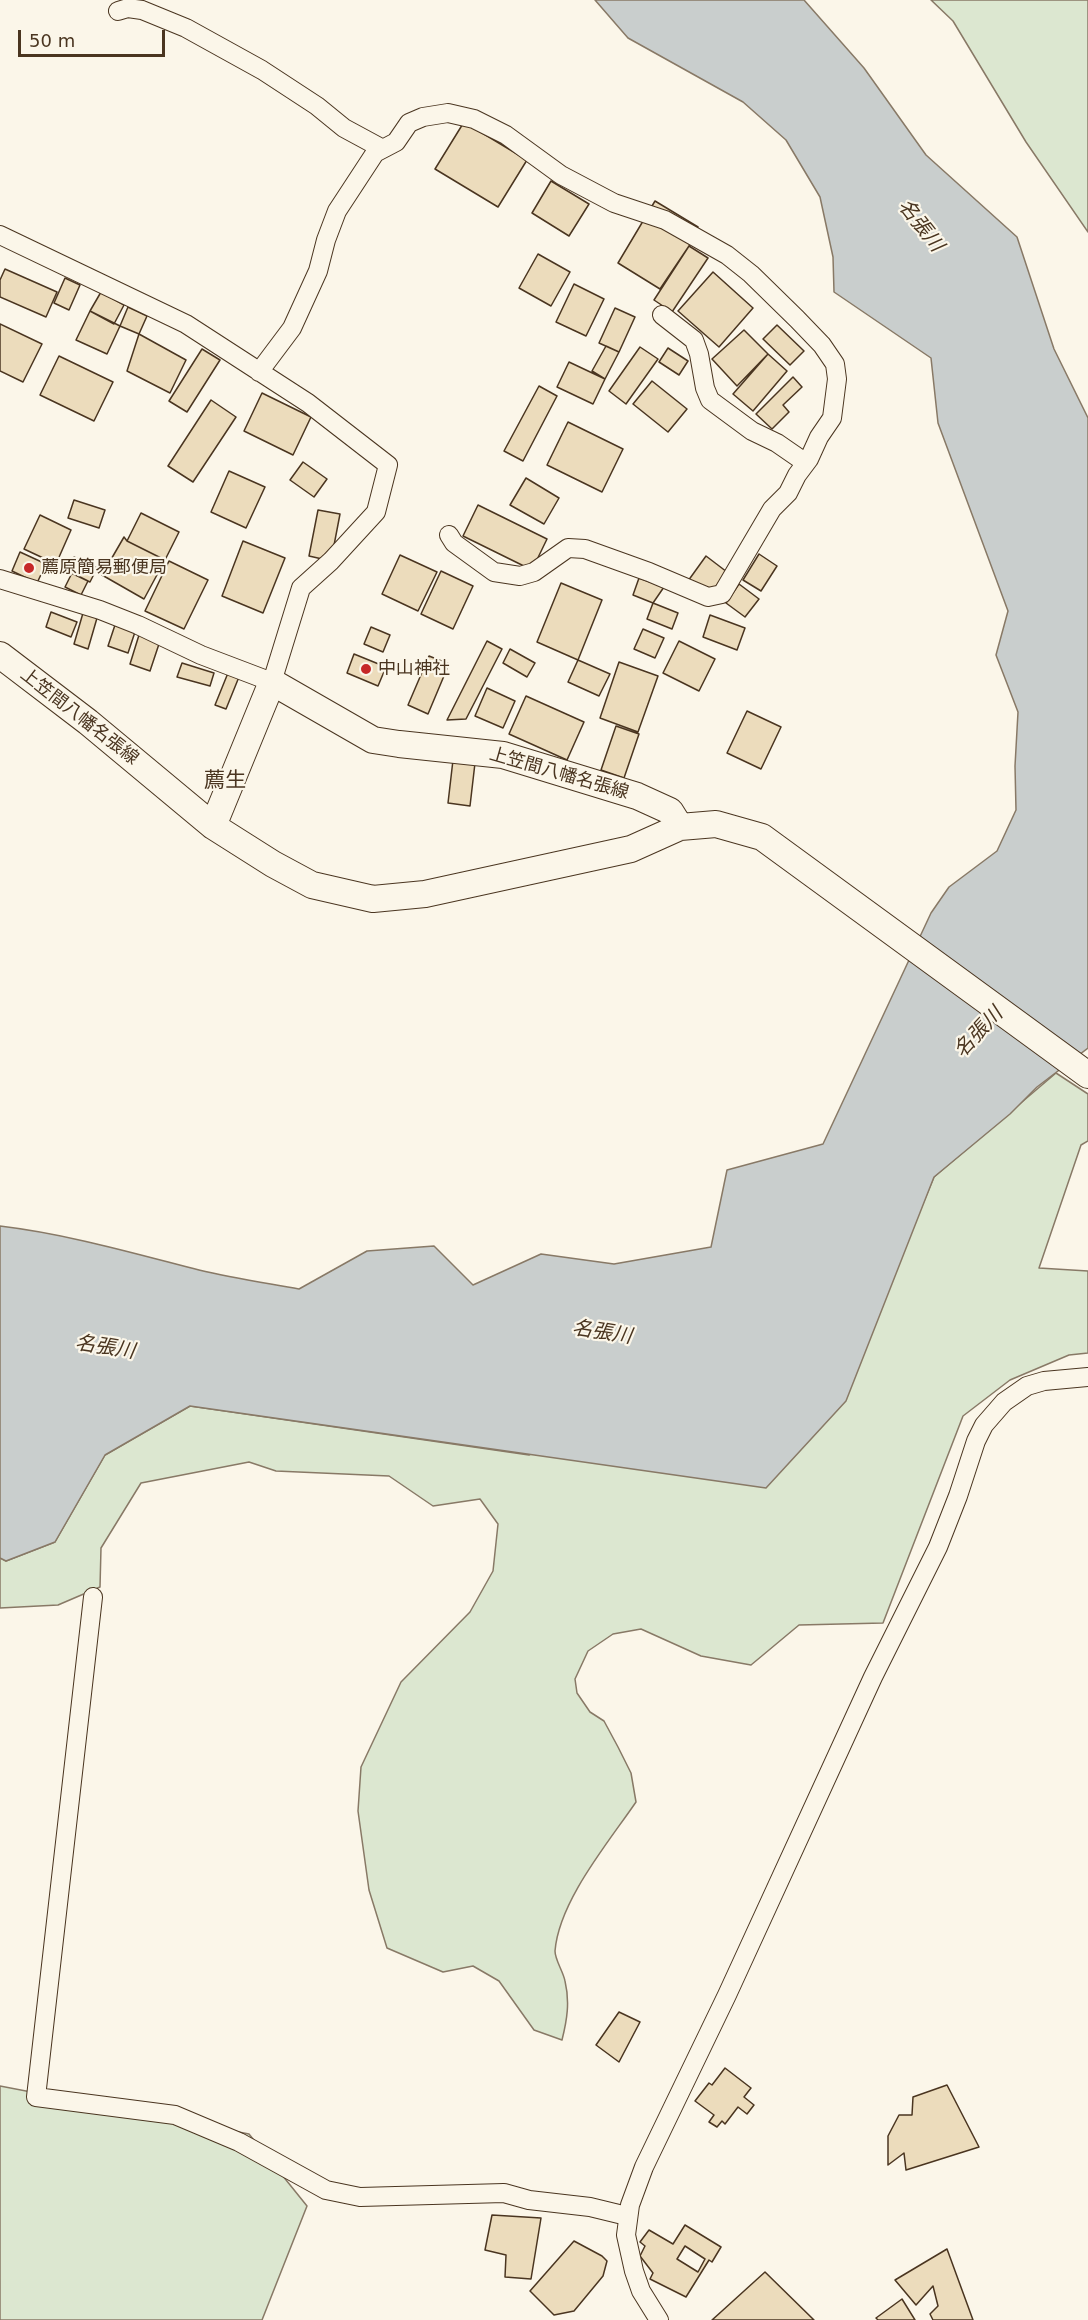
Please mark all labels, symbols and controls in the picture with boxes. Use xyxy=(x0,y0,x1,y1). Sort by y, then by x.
scale bar xyxy=(21,18,168,56)
text: 50 m xyxy=(29,30,75,51)
water label: 名張川 xyxy=(892,195,948,257)
place label: 薦原簡易郵便局 xyxy=(41,557,167,579)
marker: 薦原簡易郵便局 xyxy=(22,561,36,575)
place label: 中山神社 xyxy=(378,658,450,680)
marker: 中山神社 xyxy=(359,662,373,676)
street label: 上笠間八幡名張線 xyxy=(16,664,142,770)
street label: 上笠間八幡名張線 xyxy=(487,744,631,804)
district label: 薦生 xyxy=(204,769,246,795)
water label: 名張川 xyxy=(950,1003,1008,1063)
water label: 名張川 xyxy=(570,1316,634,1350)
water label: 名張川 xyxy=(73,1331,137,1365)

